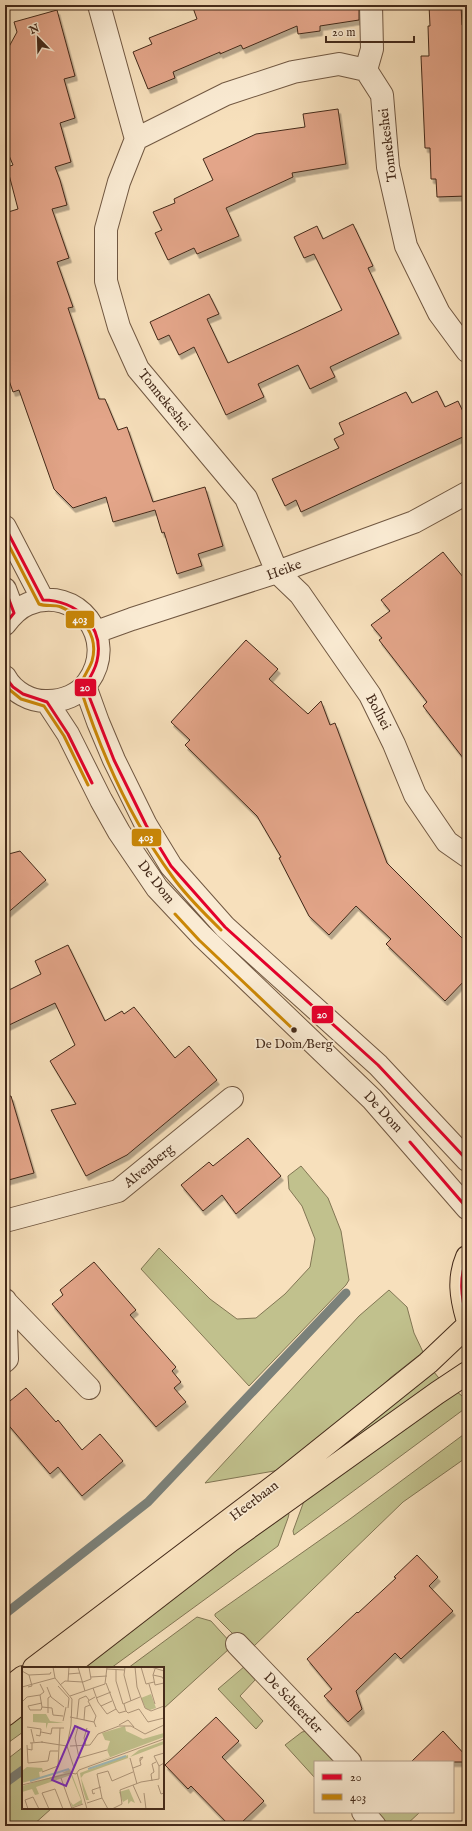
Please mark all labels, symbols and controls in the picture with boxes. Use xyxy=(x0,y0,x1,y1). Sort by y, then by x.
north arrow xyxy=(18,18,58,58)
scale bar xyxy=(326,18,414,44)
text: N xyxy=(26,21,42,38)
text: 20 m xyxy=(332,25,355,40)
street label: Tonnekeshei xyxy=(375,107,401,183)
street label: Tonnekeshei xyxy=(134,366,194,435)
street label: Heike xyxy=(264,555,304,585)
line badge: 403 xyxy=(65,610,95,629)
text: 403 xyxy=(72,613,87,627)
line badge: 20 xyxy=(74,678,97,697)
text: 20 xyxy=(80,681,91,695)
street label: Bolhei xyxy=(361,691,395,733)
line badge: 403 xyxy=(131,828,162,847)
text: 403 xyxy=(138,831,153,845)
street label: De Dom xyxy=(133,857,179,908)
line badge: 20 xyxy=(311,1005,334,1024)
text: 20 xyxy=(317,1008,328,1022)
marker: De Dom/Berg xyxy=(289,1025,299,1035)
place label: De Dom/Berg xyxy=(255,1036,334,1053)
street label: De Dom xyxy=(359,1087,407,1137)
street label: Alvenberg xyxy=(119,1140,178,1192)
street label: Heerbaan xyxy=(226,1476,283,1525)
inset map xyxy=(22,1667,164,1809)
street label: De Scheerder xyxy=(259,1669,327,1737)
legend xyxy=(314,1761,454,1813)
text: 20 xyxy=(350,1770,362,1785)
text: 403 xyxy=(350,1790,366,1805)

